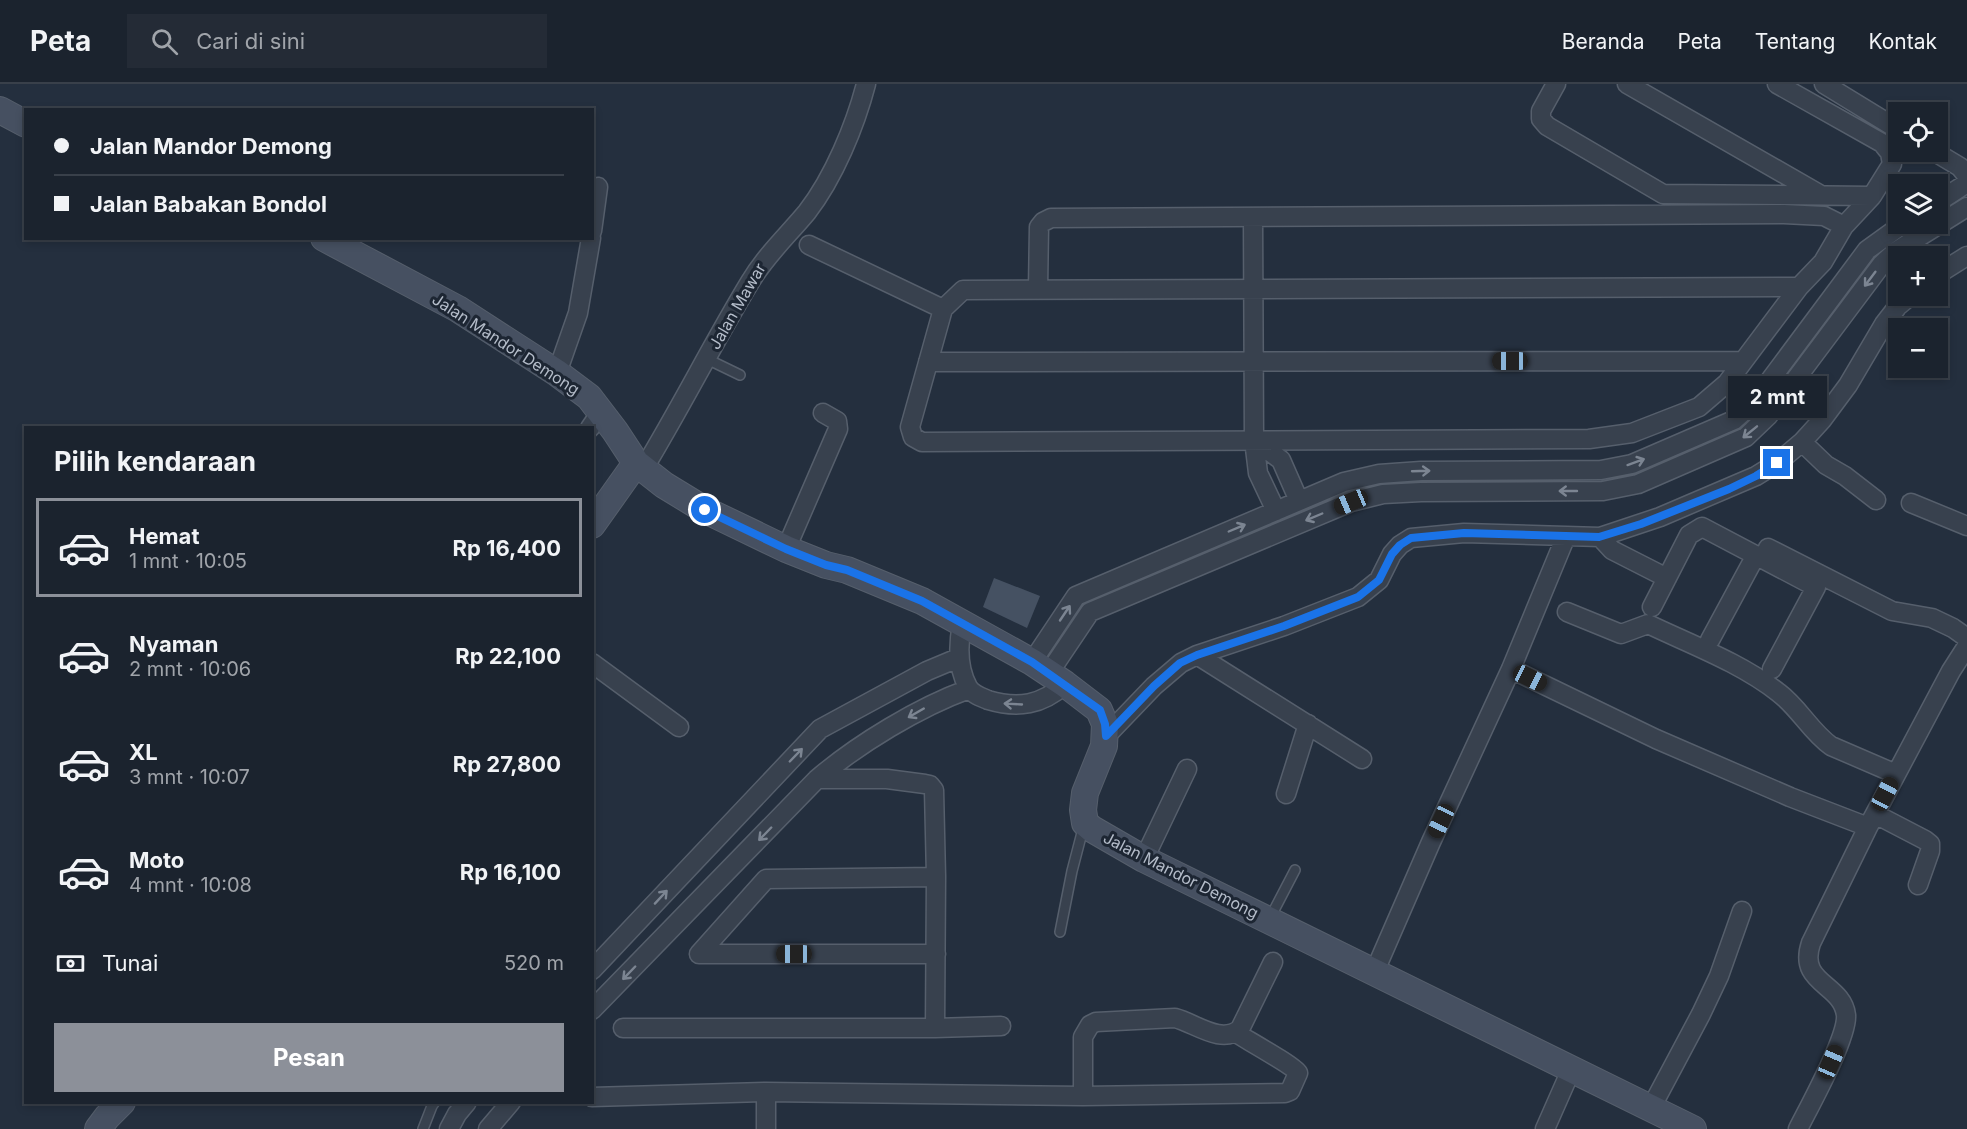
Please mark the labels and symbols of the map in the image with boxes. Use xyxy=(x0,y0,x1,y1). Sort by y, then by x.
street label: Jalan Mawar xyxy=(704,259,770,353)
one-way arrow xyxy=(1864,271,1877,287)
street label: Jalan Mandor Demong xyxy=(429,289,583,399)
car xyxy=(1492,352,1528,370)
callout: 2 mnt xyxy=(1728,376,1826,418)
one-way arrow xyxy=(1742,426,1758,439)
route end xyxy=(1763,449,1790,476)
one-way arrow xyxy=(1626,455,1645,466)
one-way arrow xyxy=(1411,466,1431,477)
one-way arrow xyxy=(1558,485,1578,497)
car xyxy=(1331,487,1371,517)
route start xyxy=(691,496,718,523)
one-way arrow xyxy=(1305,512,1323,524)
one-way arrow xyxy=(1227,522,1245,533)
one-way arrow xyxy=(1059,605,1071,622)
car xyxy=(1510,662,1550,694)
one-way arrow xyxy=(1004,698,1023,709)
one-way arrow xyxy=(908,708,925,720)
one-way arrow xyxy=(788,748,803,763)
car xyxy=(1869,774,1901,814)
car xyxy=(1425,801,1457,841)
one-way arrow xyxy=(757,826,772,841)
street label: Jalan Mandor Demong xyxy=(1100,827,1262,923)
one-way arrow xyxy=(654,889,668,904)
car xyxy=(776,945,812,963)
one-way arrow xyxy=(621,966,636,981)
car xyxy=(1816,1042,1846,1082)

